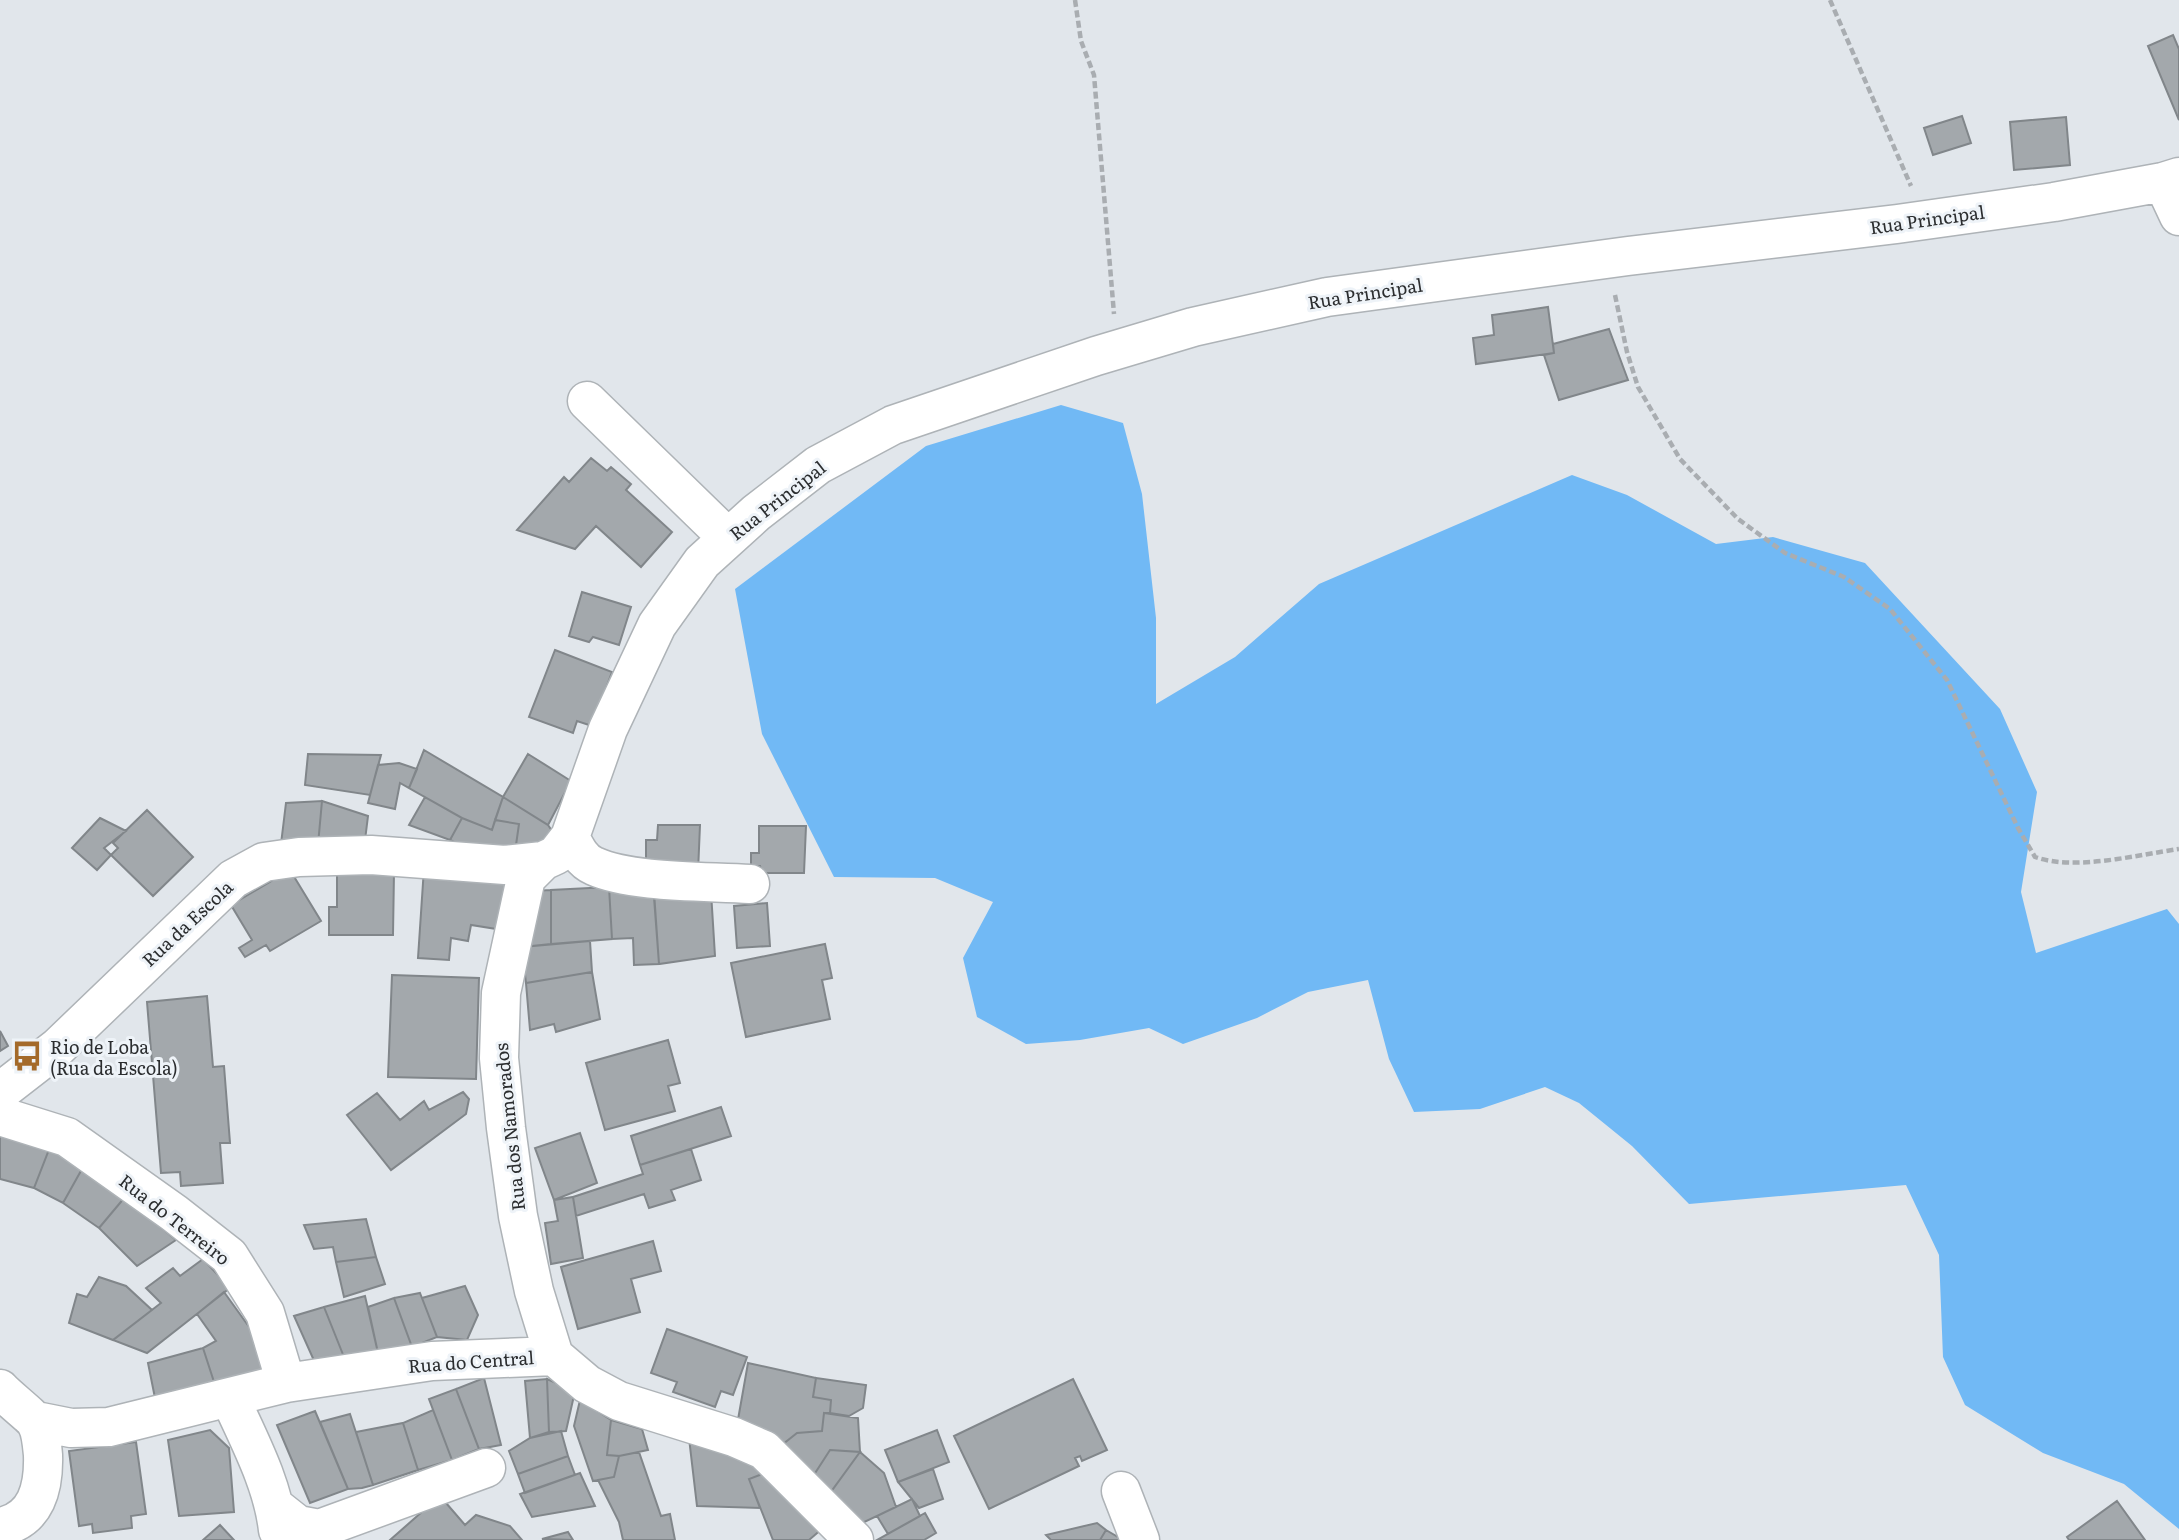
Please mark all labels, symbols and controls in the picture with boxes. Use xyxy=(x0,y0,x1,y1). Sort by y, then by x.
street label: Rua Principal xyxy=(1868,198,1986,240)
street label: Rua Principal xyxy=(1306,271,1424,315)
street label: Rua Principal xyxy=(723,454,831,546)
street label: Rua da Escola xyxy=(135,873,239,972)
place label: Rio de Loba (Rua da Escola) xyxy=(50,1033,178,1081)
bus stop icon: Rio de Loba (Rua da Escola) xyxy=(10,1039,44,1073)
street label: Rua dos Namorados xyxy=(487,1042,531,1212)
street label: Rua do Terreiro xyxy=(114,1167,236,1271)
street label: Rua do Central xyxy=(407,1343,535,1379)

